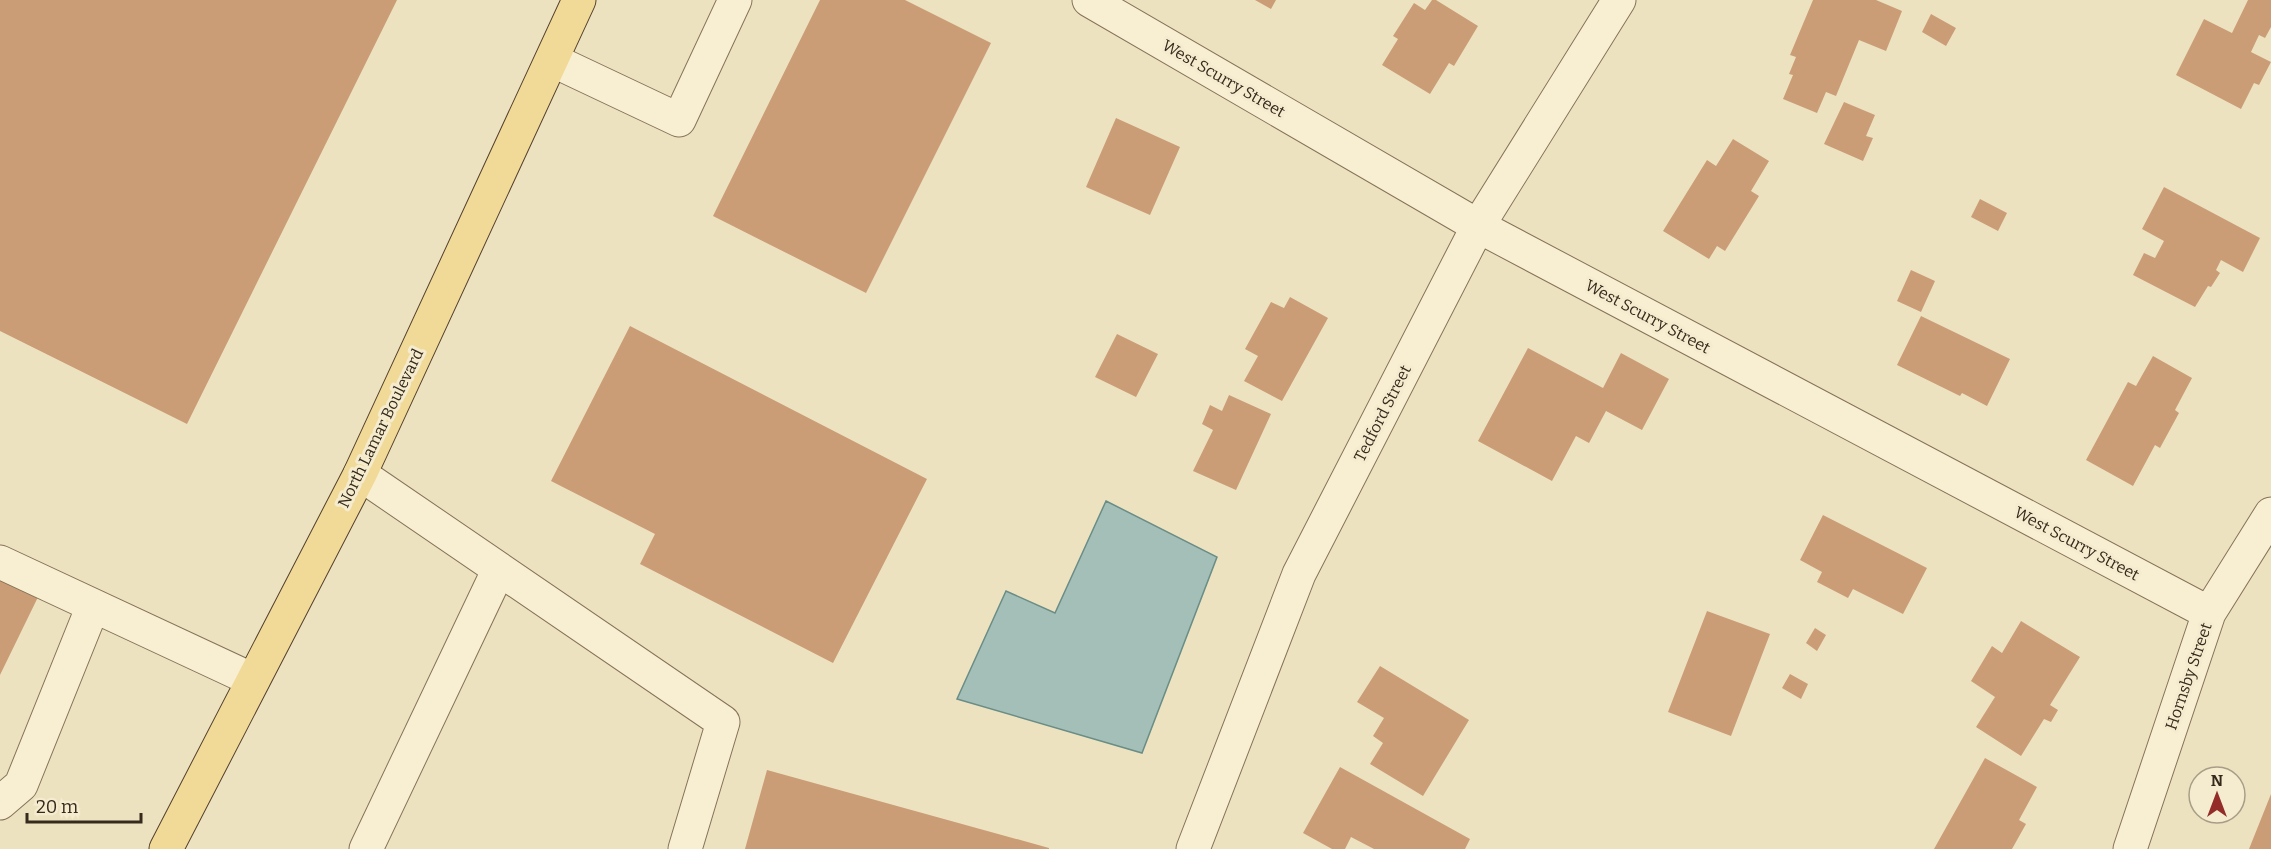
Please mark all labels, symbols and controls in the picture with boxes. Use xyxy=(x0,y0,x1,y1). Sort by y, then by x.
street label: West Scurry Street xyxy=(1159,35,1289,121)
street label: West Scurry Street xyxy=(1582,275,1714,358)
street label: North Lamar Boulevard xyxy=(334,345,427,511)
street label: Tedford Street xyxy=(1350,362,1415,465)
street label: West Scurry Street xyxy=(2011,502,2143,585)
street label: Hornsby Street xyxy=(2161,620,2216,732)
north arrow xyxy=(2187,765,2247,825)
text: N xyxy=(2211,771,2223,790)
scale bar xyxy=(27,786,141,824)
text: 20 m xyxy=(36,796,78,818)

